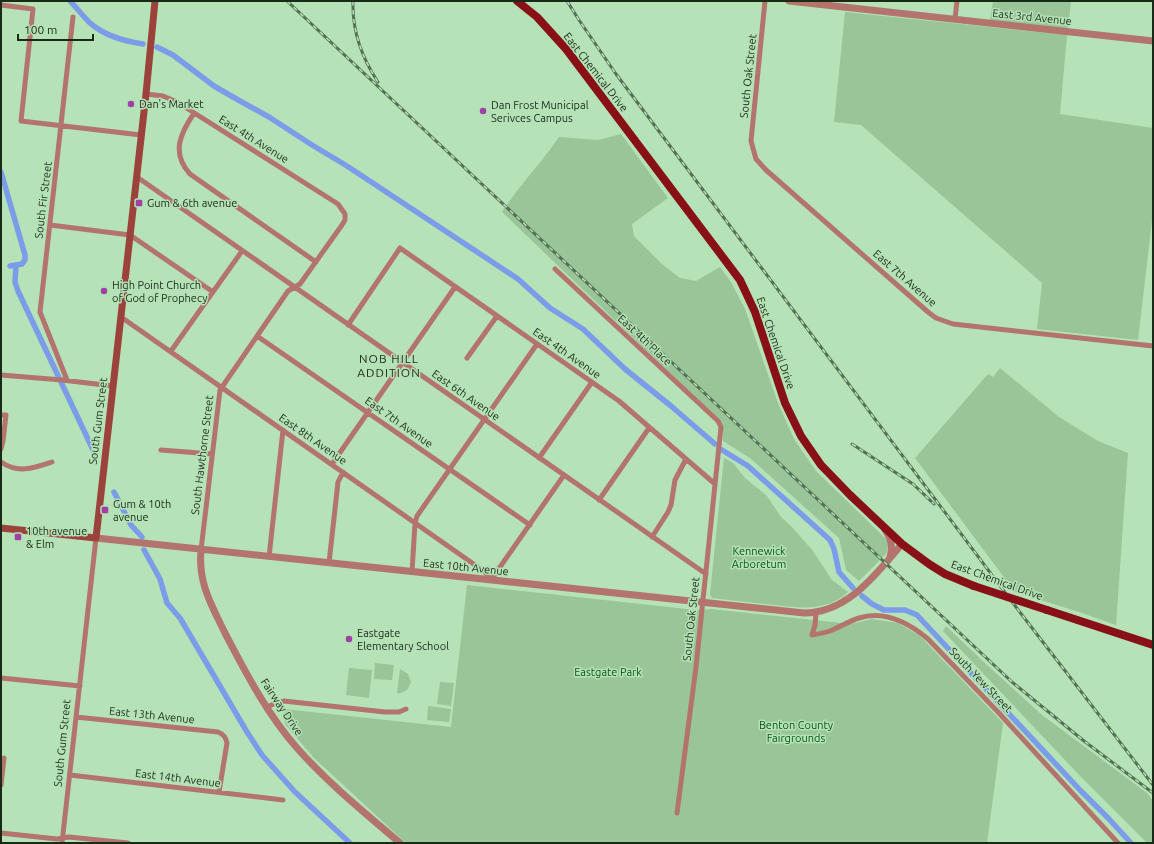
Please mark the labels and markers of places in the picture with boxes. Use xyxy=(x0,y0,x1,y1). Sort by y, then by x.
place label: Dan's Market xyxy=(139,98,204,110)
marker: Dan's Market xyxy=(126,99,136,109)
place label: Dan Frost Municipal Serivces Campus xyxy=(491,99,589,124)
marker: Dan Frost Municipal Serivces Campus xyxy=(478,106,488,116)
place label: Gum & 6th avenue xyxy=(147,197,237,209)
marker: Gum & 6th avenue xyxy=(134,198,144,208)
place label: High Point Church of God of Prophecy xyxy=(112,279,208,304)
marker: High Point Church of God of Prophecy xyxy=(99,286,109,296)
place label: Gum & 10th avenue xyxy=(113,498,171,523)
marker: Gum & 10th avenue xyxy=(100,505,110,515)
place label: 10th avenue & Elm xyxy=(26,525,87,550)
marker: 10th avenue & Elm xyxy=(13,532,23,542)
place label: Eastgate Elementary School xyxy=(357,627,449,652)
marker: Eastgate Elementary School xyxy=(344,634,354,644)

